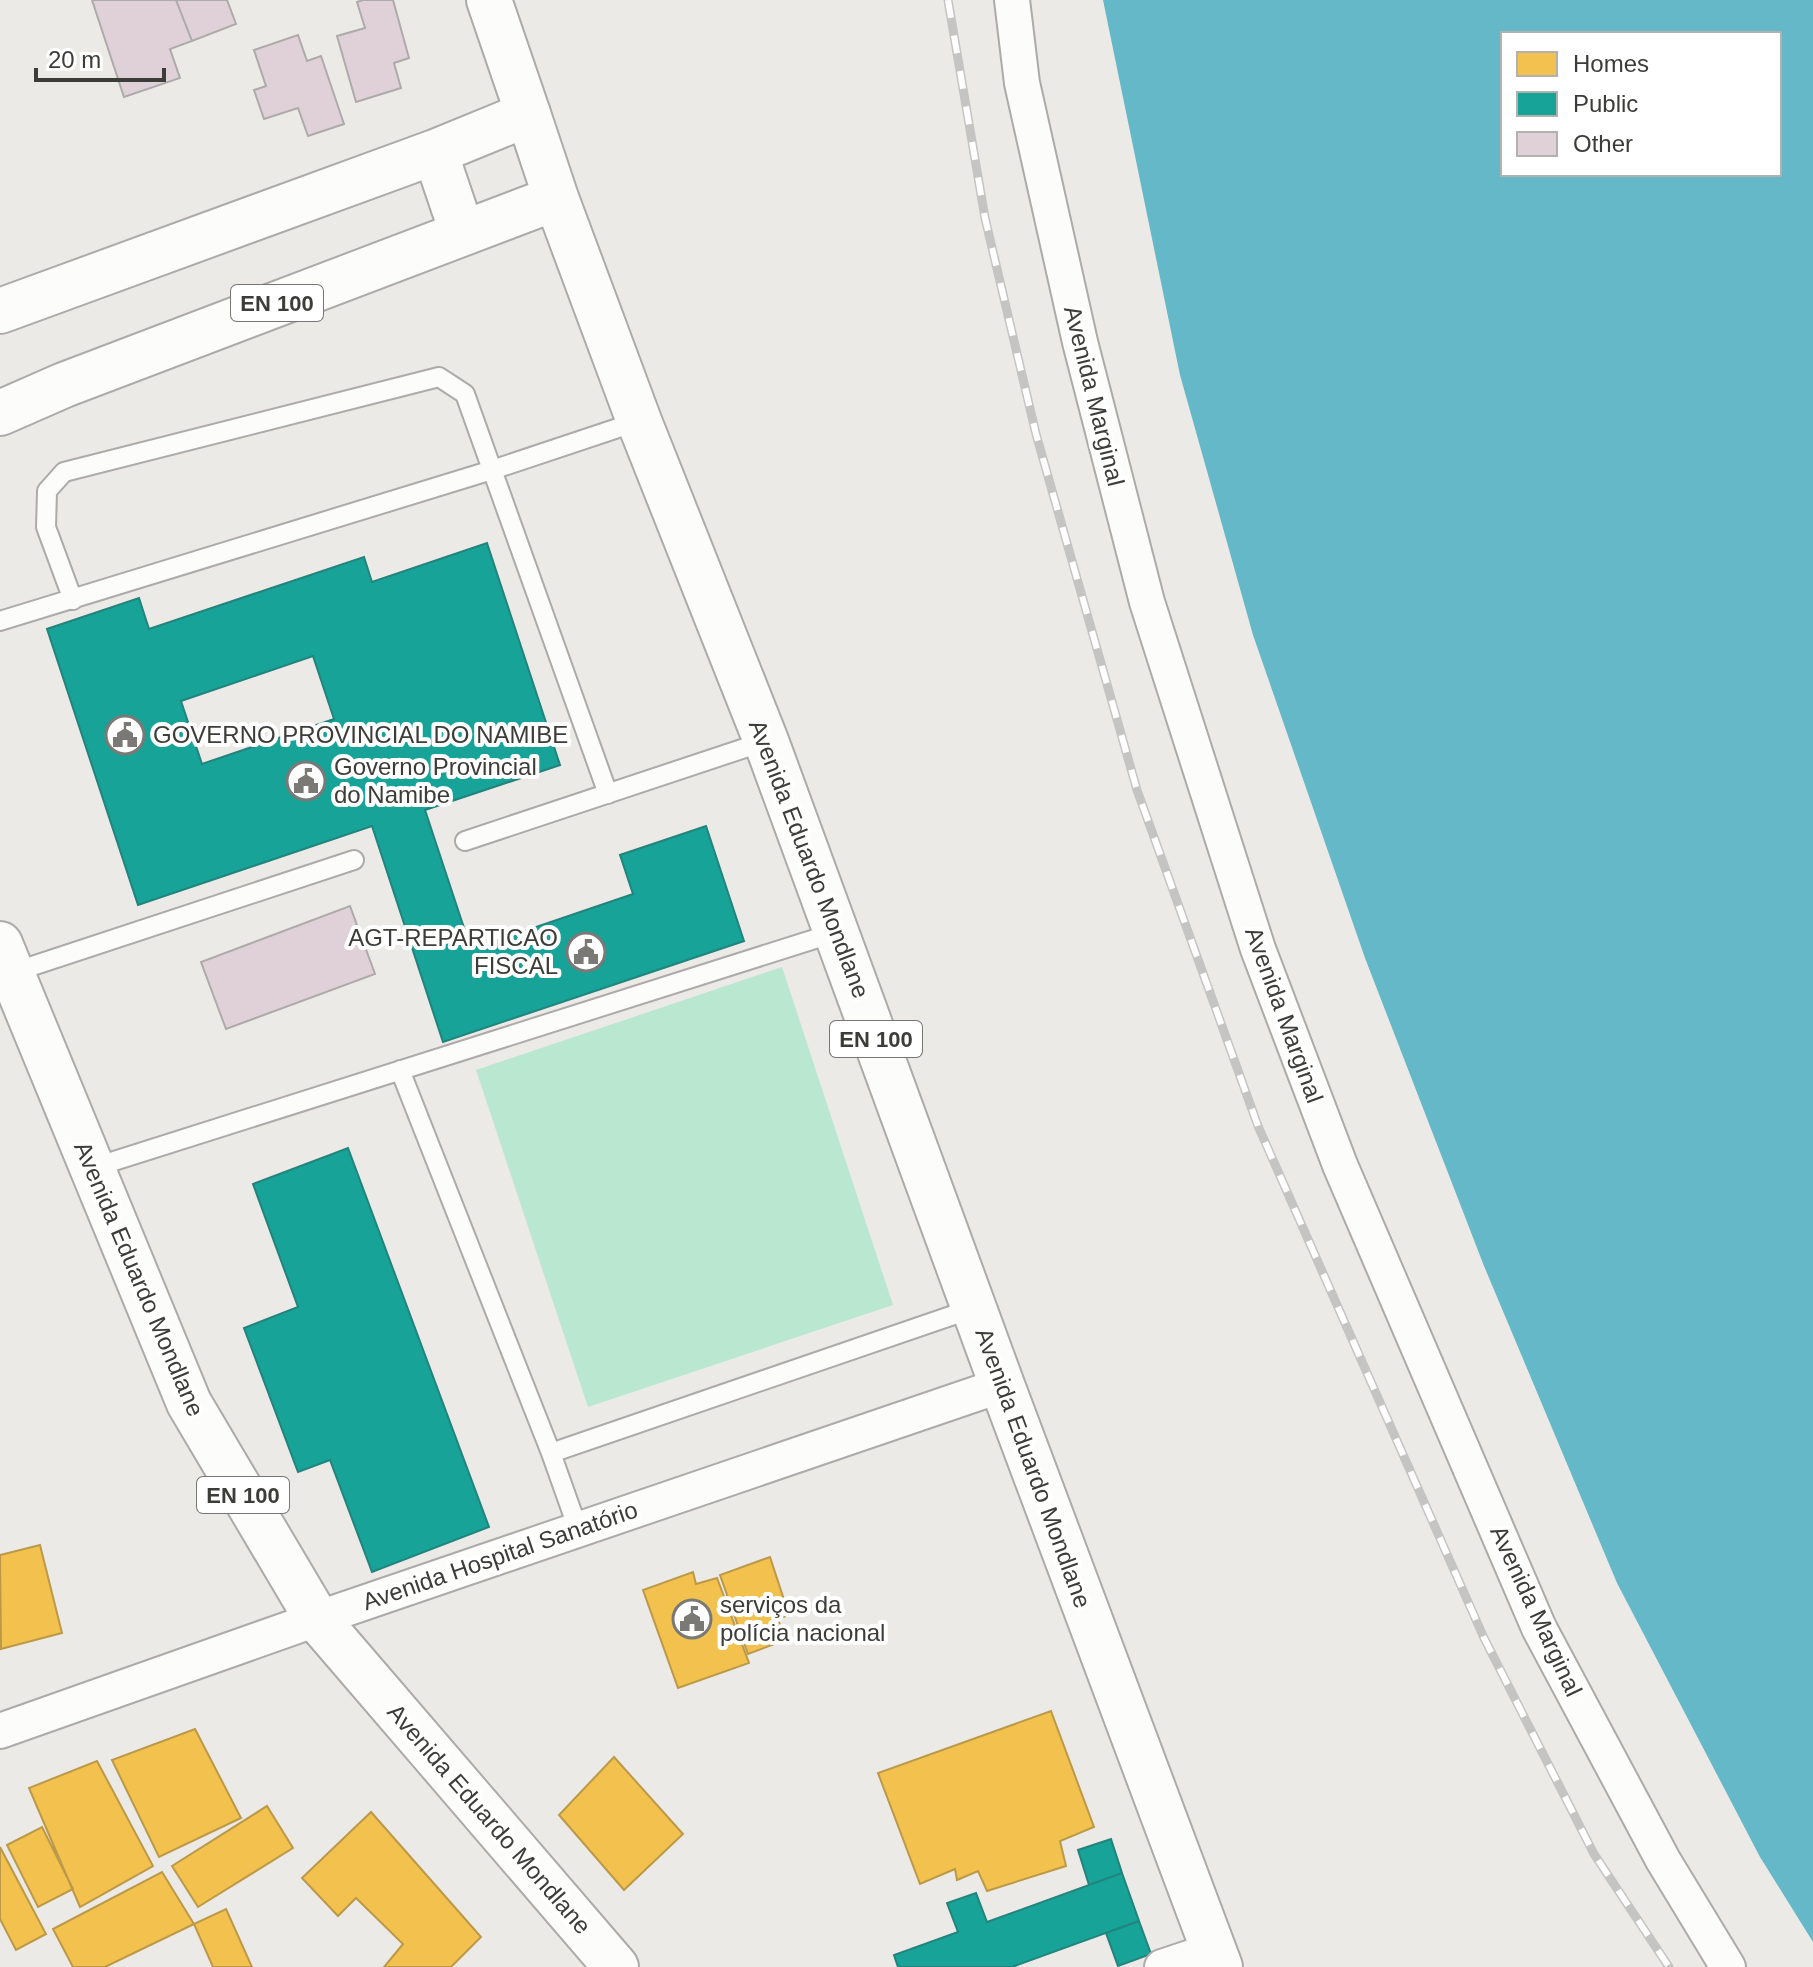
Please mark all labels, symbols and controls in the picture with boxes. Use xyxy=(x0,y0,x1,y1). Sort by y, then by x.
scale bar xyxy=(36,32,164,82)
legend xyxy=(1501,32,1781,176)
text: 20 m xyxy=(48,46,101,73)
text: Homes xyxy=(1573,50,1649,77)
text: Public xyxy=(1573,90,1638,117)
text: Other xyxy=(1573,130,1633,157)
road number: EN 100 xyxy=(231,285,323,321)
street label: Avenida Marginal xyxy=(1059,303,1130,489)
public building icon: GOVERNO PROVINCIAL DO NAMIBE xyxy=(104,714,146,756)
street label: Avenida Eduardo Mondlane xyxy=(744,716,875,1002)
place label: GOVERNO PROVINCIAL DO NAMIBE xyxy=(153,721,568,748)
place label: Governo Provincial do Namibe xyxy=(334,753,537,808)
public building icon: Governo Provincial do Namibe xyxy=(285,760,327,802)
street label: Avenida Marginal xyxy=(1240,923,1329,1106)
place label: AGT-REPARTICAO FISCAL xyxy=(348,924,558,979)
public building icon: AGT-REPARTICAO FISCAL xyxy=(565,931,607,973)
road number: EN 100 xyxy=(830,1021,922,1057)
street label: Avenida Eduardo Mondlane xyxy=(69,1137,210,1420)
street label: Avenida Eduardo Mondlane xyxy=(970,1324,1097,1611)
road number: EN 100 xyxy=(197,1477,289,1513)
street label: Avenida Hospital Sanatório xyxy=(359,1496,641,1615)
street label: Avenida Marginal xyxy=(1485,1521,1588,1700)
place label: serviços da polícia nacional xyxy=(720,1591,885,1646)
public building icon: serviços da polícia nacional xyxy=(671,1598,713,1640)
street label: Avenida Eduardo Mondlane xyxy=(382,1698,597,1939)

